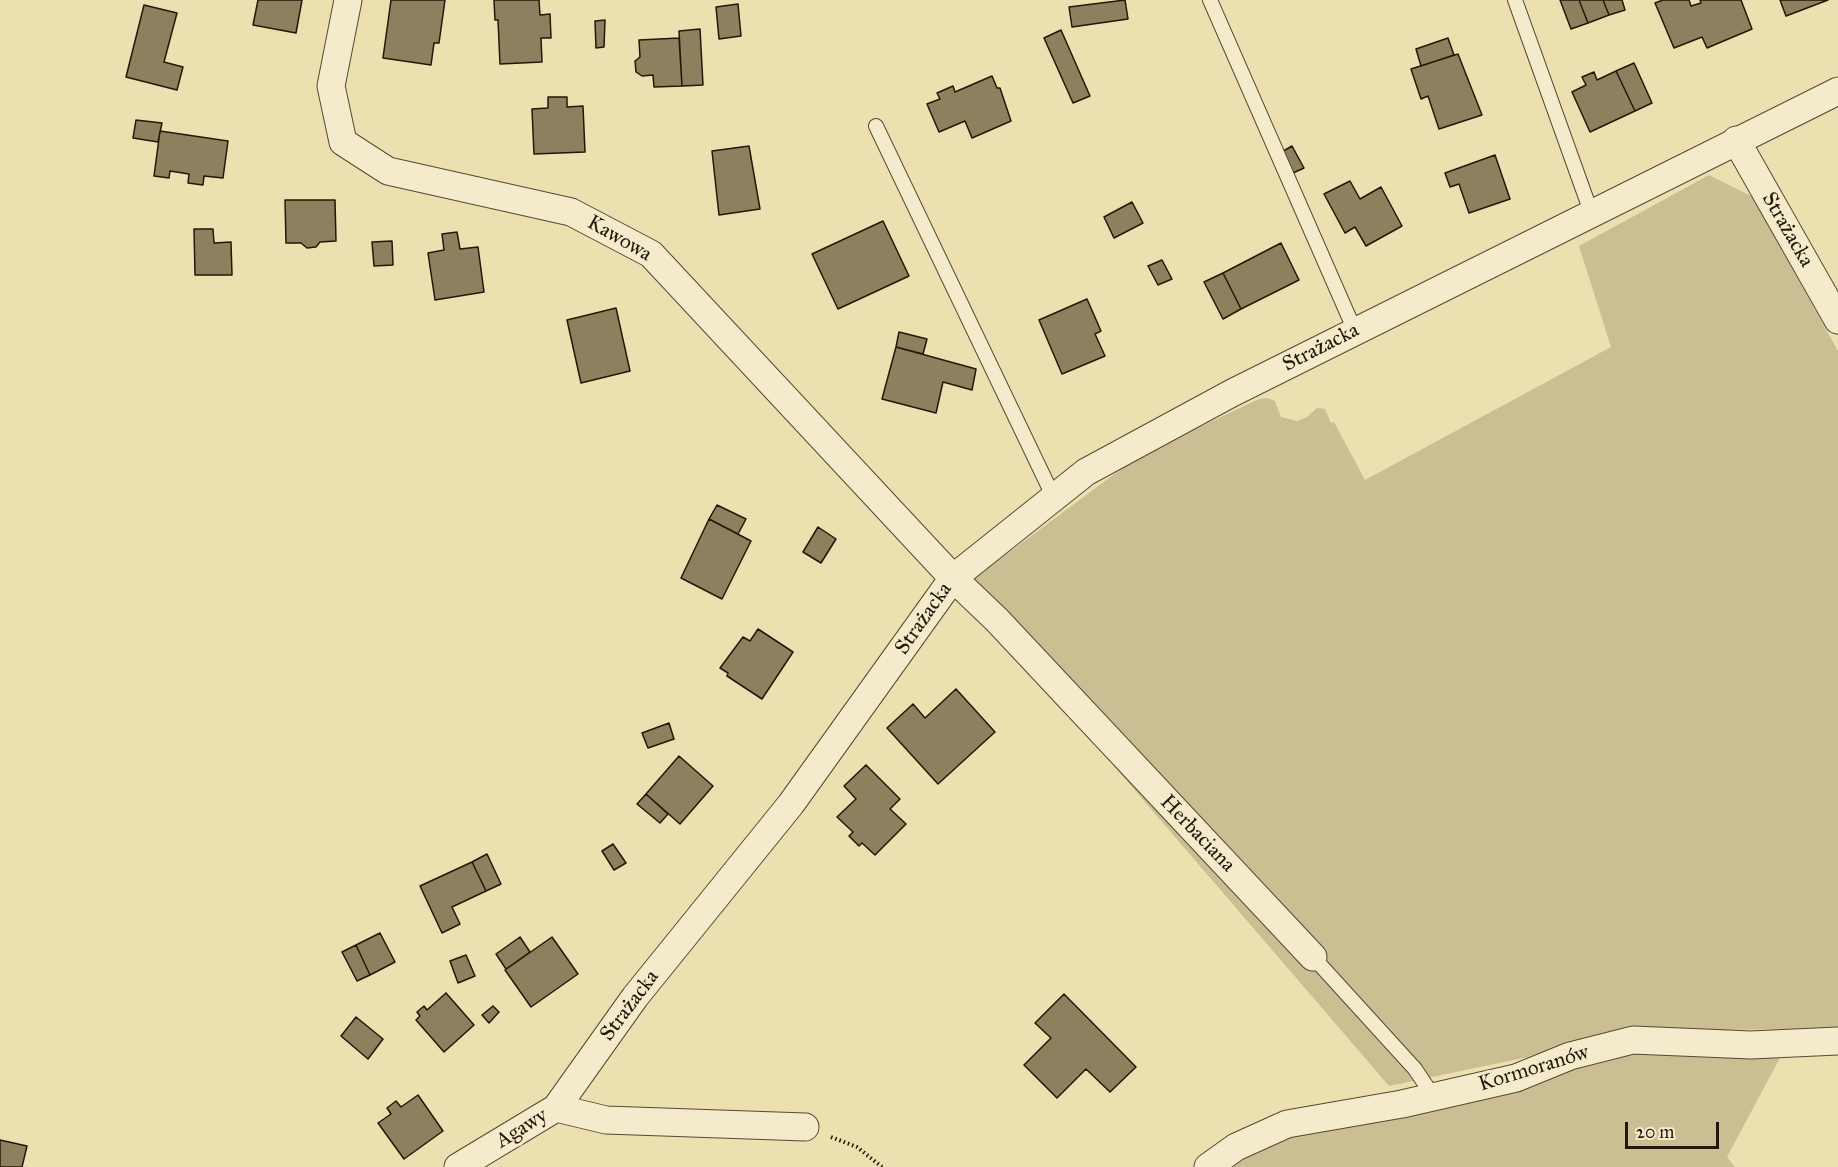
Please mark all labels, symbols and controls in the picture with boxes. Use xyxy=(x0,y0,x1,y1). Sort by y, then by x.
street label: Strażacka xyxy=(1756,188,1818,272)
street label: Kawowa xyxy=(582,210,656,268)
street label: Strażacka xyxy=(1279,318,1363,378)
street label: Strażacka xyxy=(890,578,958,660)
street label: Herbaciana xyxy=(1154,790,1240,878)
street label: Strażacka xyxy=(595,966,665,1046)
street label: Kormoranów xyxy=(1476,1040,1592,1098)
street label: Agawy xyxy=(491,1103,553,1155)
scale bar xyxy=(1628,1110,1722,1148)
text: 20 m xyxy=(1636,1121,1674,1143)

